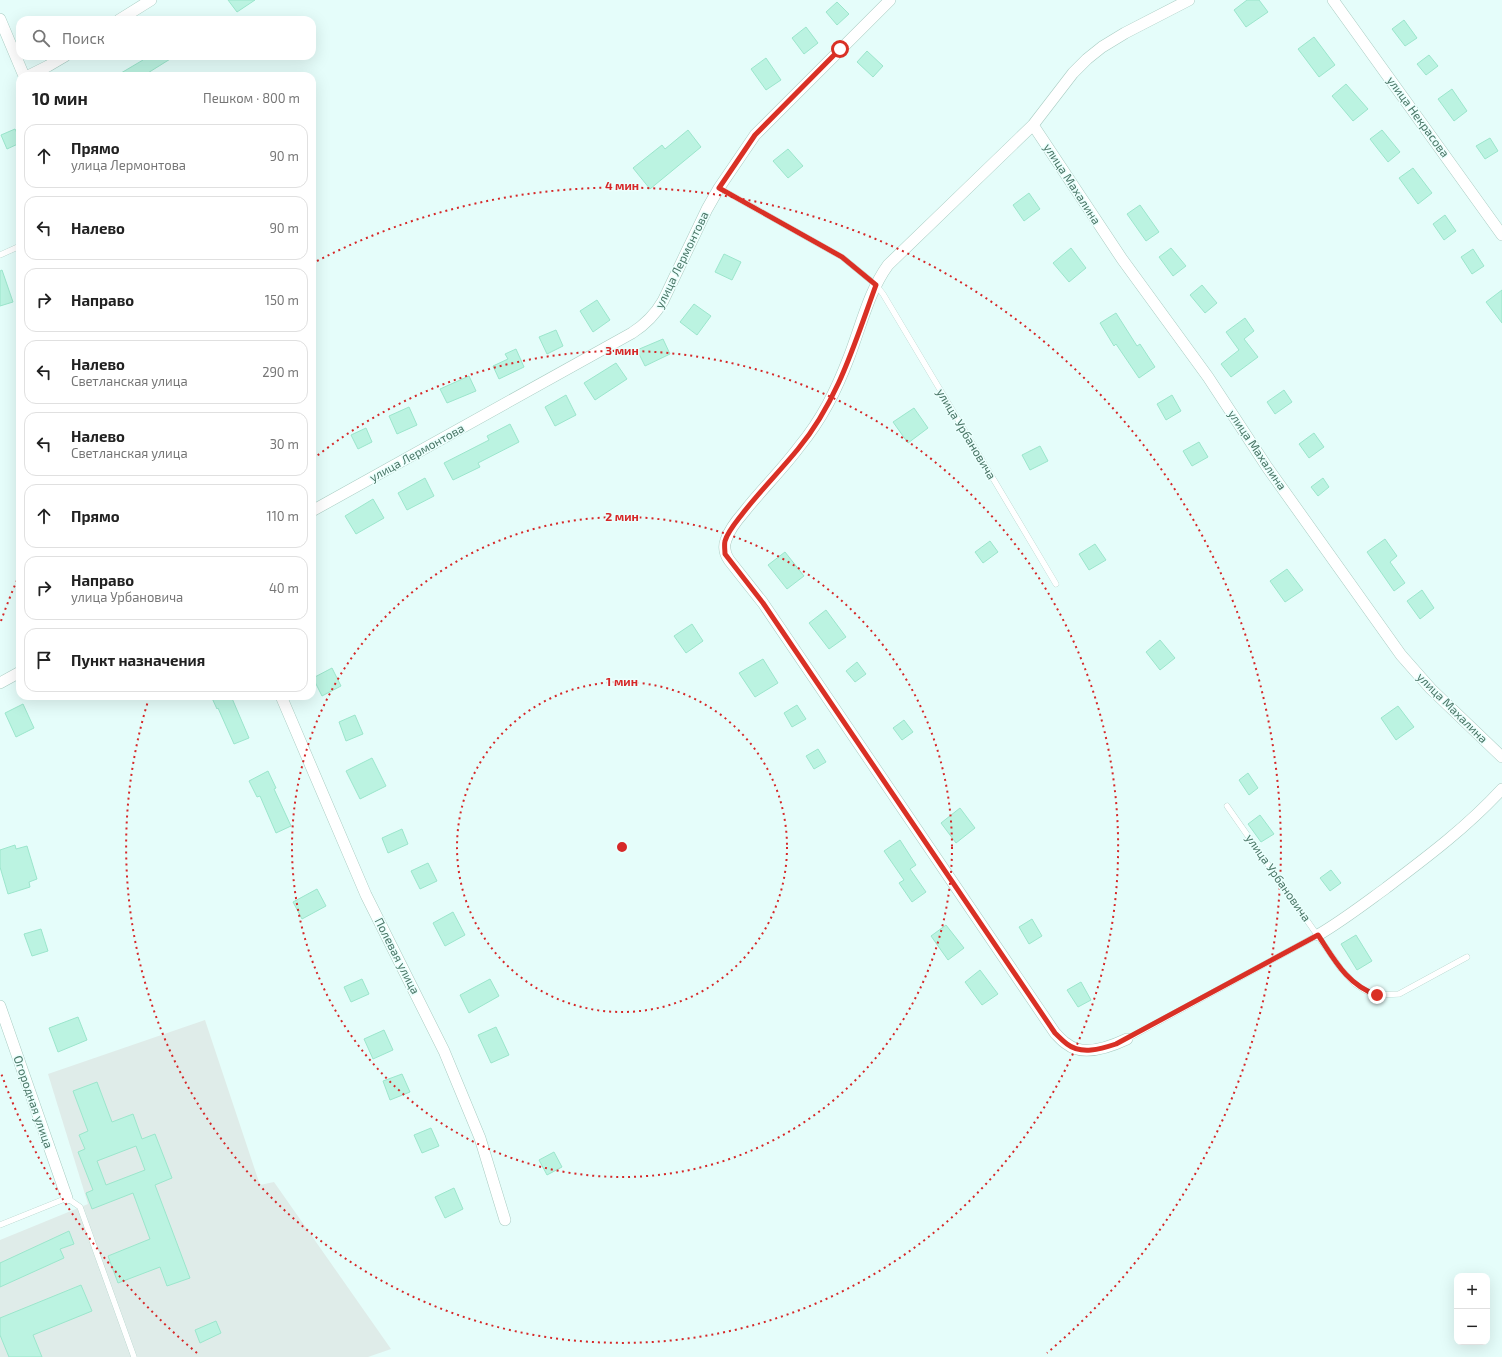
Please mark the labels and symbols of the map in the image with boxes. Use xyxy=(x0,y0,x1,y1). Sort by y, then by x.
route start xyxy=(831,40,849,58)
street label: улица Некрасова xyxy=(1384,73,1453,160)
street label: улица Махалина xyxy=(1041,140,1104,227)
text: 4 мин xyxy=(605,178,639,192)
street label: улица Лермонтова xyxy=(652,209,712,311)
text: 3 мин xyxy=(605,343,639,357)
street label: улица Урбановича xyxy=(933,385,1000,482)
street label: улица Махалина xyxy=(1225,407,1290,493)
street label: улица Лермонтова xyxy=(367,420,467,485)
text: 2 мин xyxy=(605,509,639,523)
street label: улица Махалина xyxy=(1414,669,1491,746)
text: 1 мин xyxy=(606,674,638,688)
street label: улица Урбановича xyxy=(1243,831,1314,924)
centre of rings xyxy=(615,840,629,854)
street label: Полевая улица xyxy=(372,915,423,997)
route end xyxy=(1368,986,1386,1004)
street label: Огородная улица xyxy=(11,1053,56,1150)

